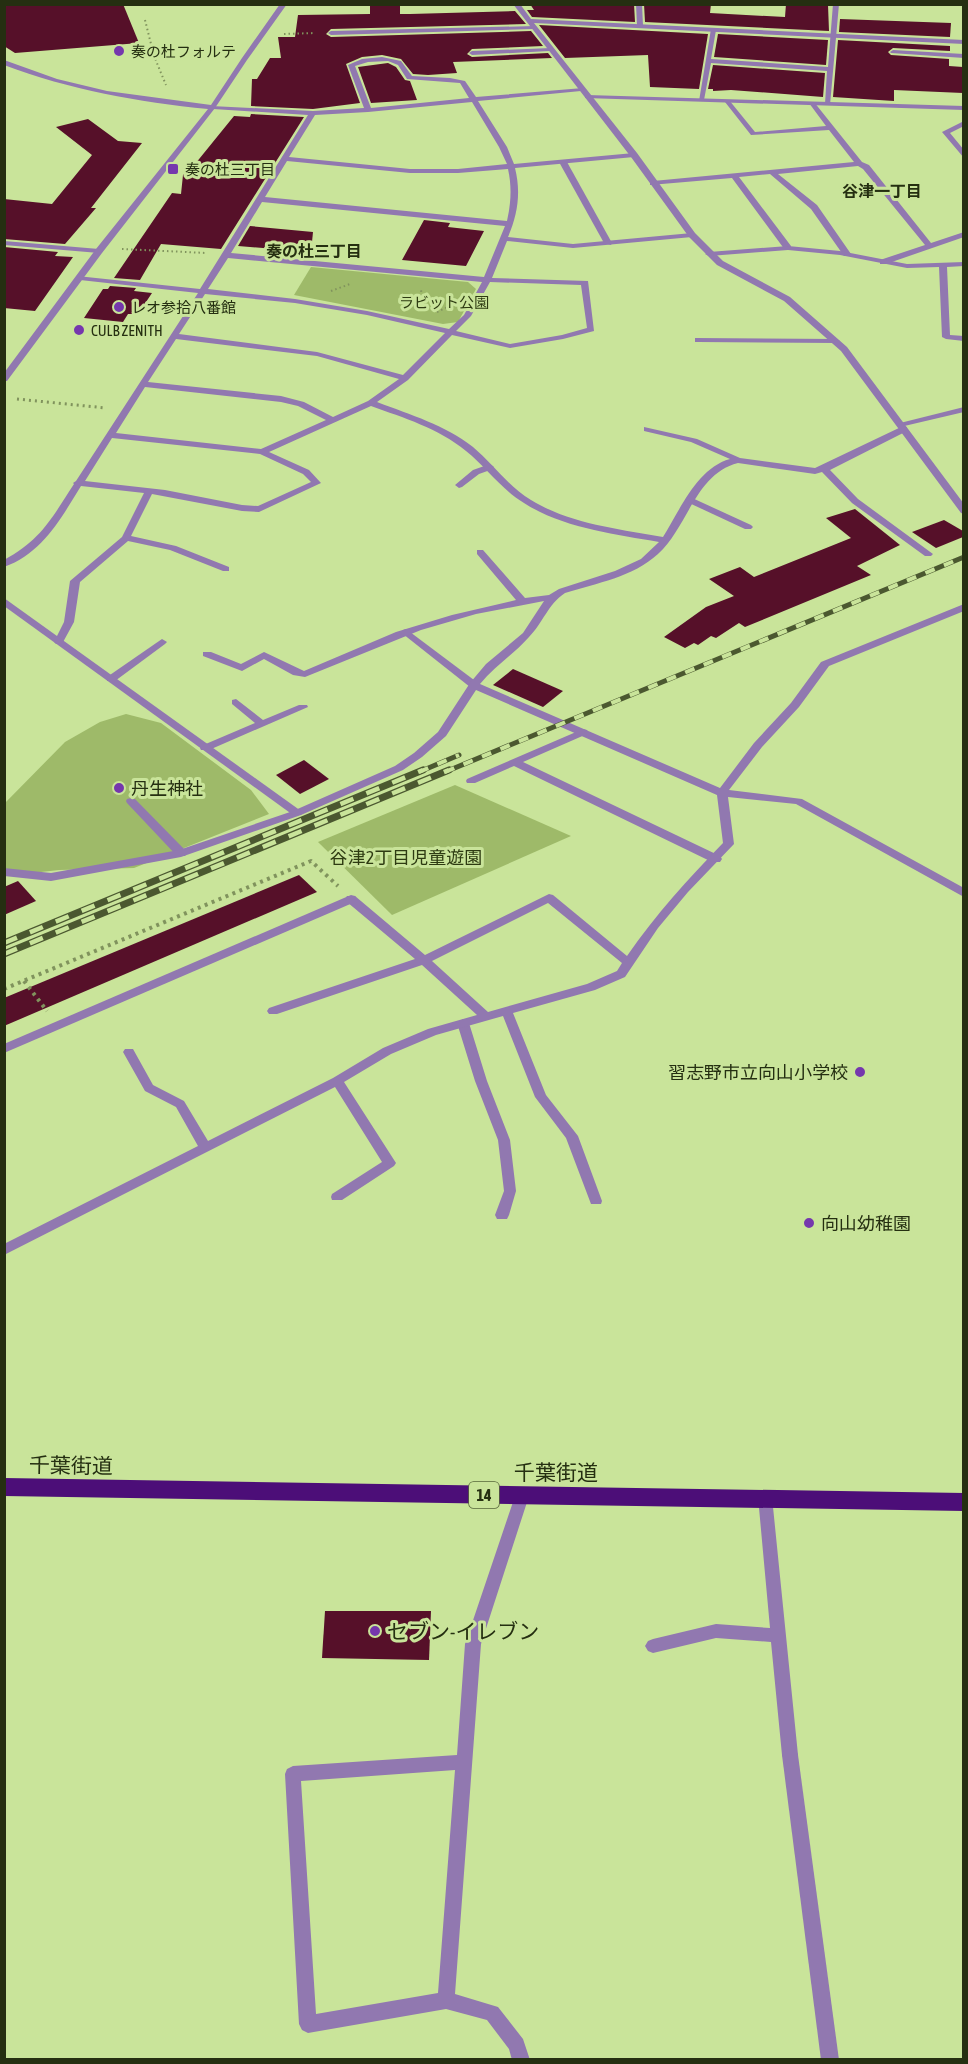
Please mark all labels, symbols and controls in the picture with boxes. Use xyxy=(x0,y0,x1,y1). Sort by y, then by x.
place label: 奏の杜フォルテ xyxy=(131,43,236,60)
marker: 奏の杜フォルテ xyxy=(112,44,126,58)
place label: 奏の杜三丁目 xyxy=(185,161,275,178)
marker: 奏の杜三丁目 xyxy=(166,162,180,176)
district label: 谷津一丁目 xyxy=(842,182,922,200)
district label: 奏の杜三丁目 xyxy=(266,242,362,260)
park label: ラビット公園 xyxy=(399,294,489,311)
place label: レオ参拾八番館 xyxy=(131,299,236,316)
marker: レオ参拾八番館 xyxy=(112,300,126,314)
place label: CULB ZENITH xyxy=(91,322,163,339)
marker: CULB ZENITH xyxy=(72,323,86,337)
place label: 丹生神社 xyxy=(131,778,203,799)
marker: 丹生神社 xyxy=(112,781,126,795)
park label: 谷津2丁目児童遊園 xyxy=(330,847,482,868)
place label: 習志野市立向山小学校 xyxy=(668,1062,848,1083)
marker: 習志野市立向山小学校 xyxy=(853,1065,867,1079)
place label: 向山幼稚園 xyxy=(821,1213,911,1234)
marker: 向山幼稚園 xyxy=(802,1216,816,1230)
street label: 千葉街道 xyxy=(29,1452,113,1478)
street label: 千葉街道 xyxy=(514,1460,598,1484)
road number: 14 xyxy=(469,1482,499,1508)
place label: セブン-イレブン xyxy=(387,1619,539,1643)
marker: セブン-イレブン xyxy=(368,1624,382,1638)

